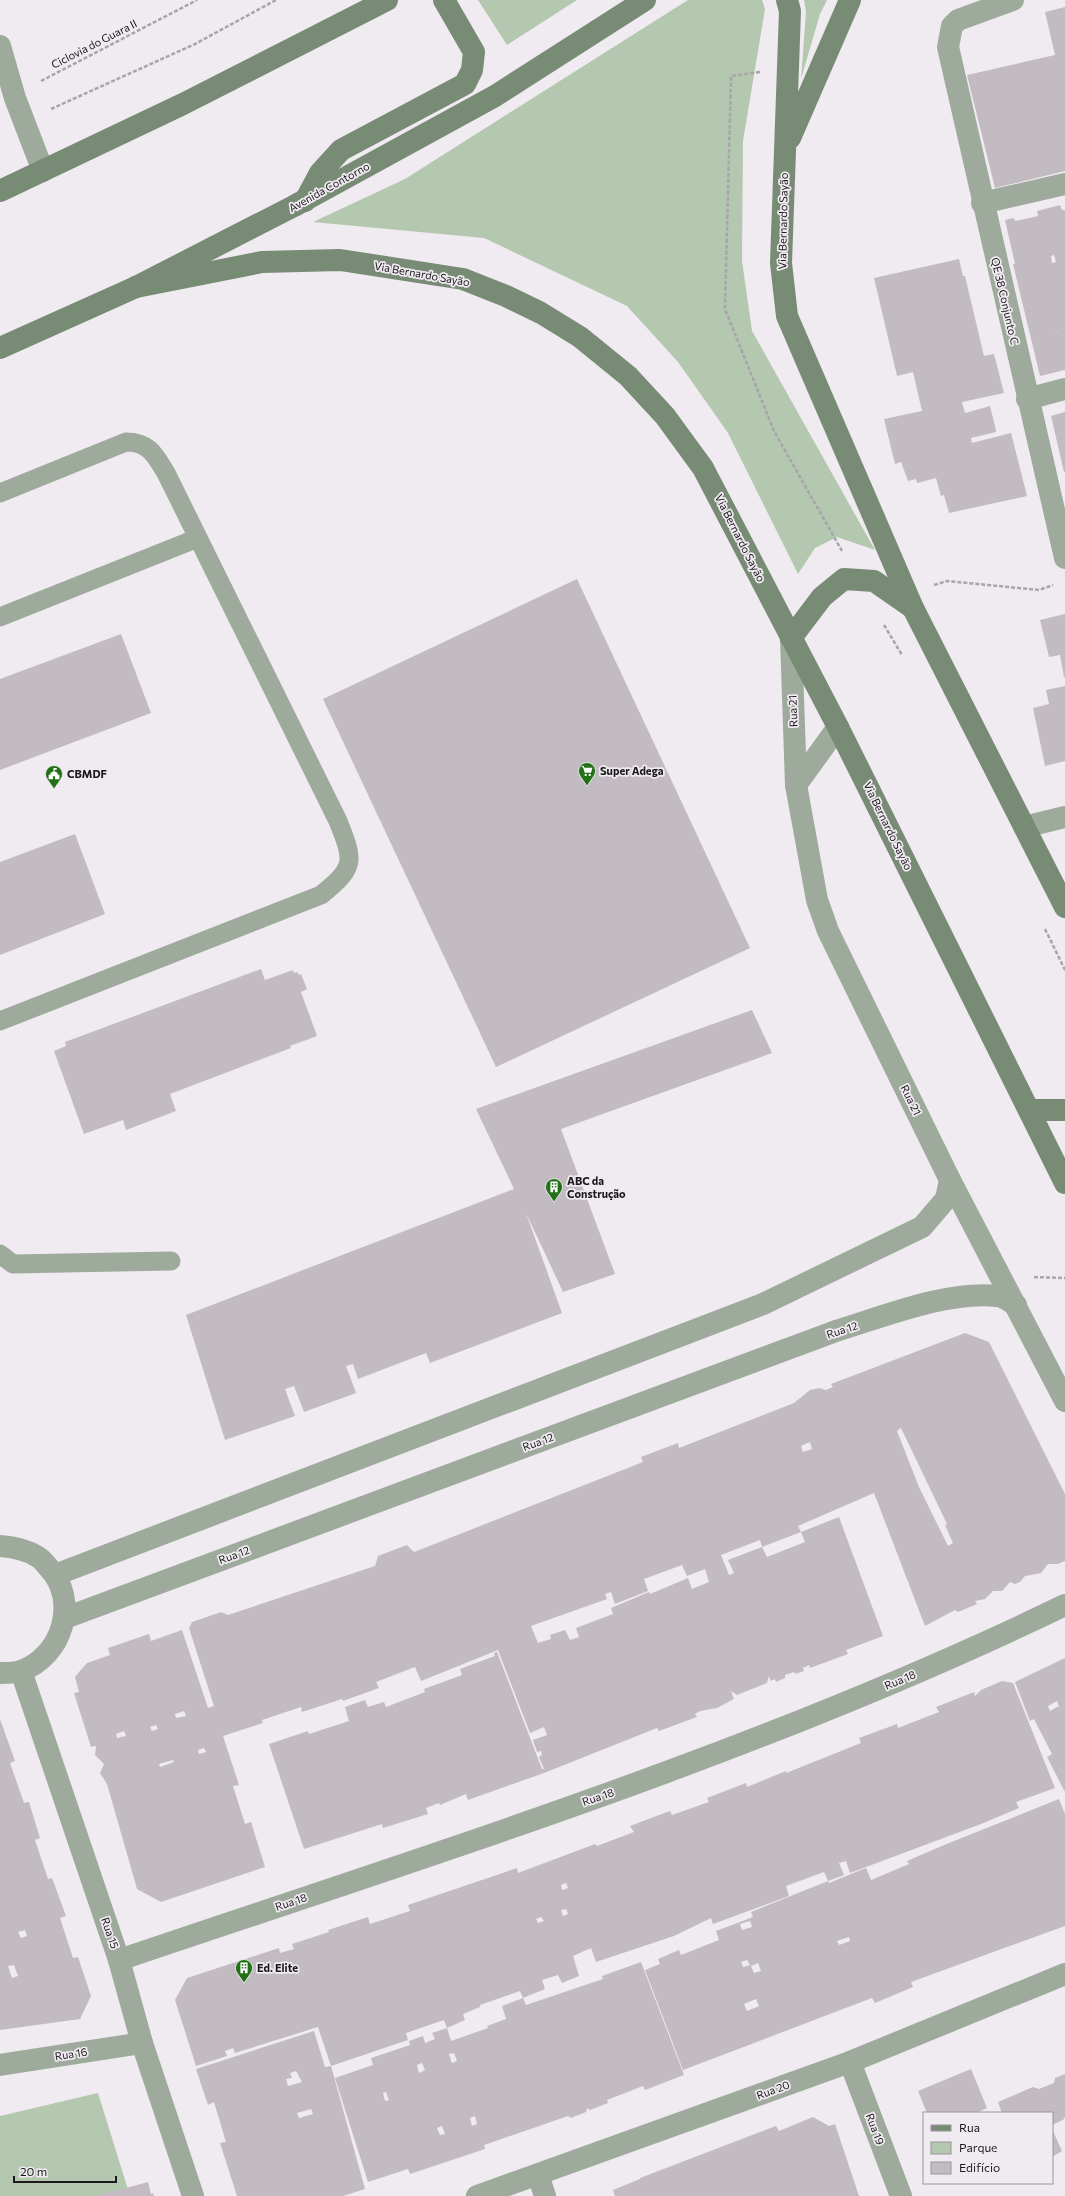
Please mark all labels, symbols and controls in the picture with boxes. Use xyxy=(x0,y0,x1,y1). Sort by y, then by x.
street label: Ciclovia do Guara II xyxy=(49,16,139,71)
street label: Avenida Contorno xyxy=(286,159,372,214)
street label: Via Bernardo Sayão xyxy=(775,172,790,269)
street label: QE 38 Conjunto C xyxy=(989,256,1022,346)
street label: Via Bernardo Sayão xyxy=(373,259,471,288)
street label: Via Bernardo Sayão xyxy=(713,492,768,584)
street label: Rua 21 xyxy=(785,695,800,727)
supermarket icon: Super Adega xyxy=(577,761,597,786)
public building icon: CBMDF xyxy=(44,764,64,789)
place label: Super Adega xyxy=(600,764,664,777)
place label: CBMDF xyxy=(67,767,107,780)
street label: Via Bernardo Sayão xyxy=(861,779,916,872)
street label: Rua 21 xyxy=(899,1082,924,1117)
place label: ABC da Construção xyxy=(567,1174,626,1200)
building icon: ABC da Construção xyxy=(544,1177,564,1202)
street label: Rua 12 xyxy=(825,1318,859,1341)
street label: Rua 12 xyxy=(521,1430,555,1453)
street label: Rua 12 xyxy=(217,1543,251,1566)
street label: Rua 18 xyxy=(882,1667,918,1692)
street label: Rua 18 xyxy=(580,1785,616,1808)
street label: Rua 18 xyxy=(273,1890,309,1913)
street label: Rua 15 xyxy=(99,1915,122,1950)
building icon: Ed. Elite xyxy=(234,1958,254,1983)
place label: Ed. Elite xyxy=(257,1961,298,1974)
street label: Rua 16 xyxy=(54,2044,88,2062)
street label: Rua 20 xyxy=(754,2078,791,2102)
street label: Rua 19 xyxy=(864,2111,888,2147)
legend xyxy=(923,2112,1053,2184)
text: Rua xyxy=(959,2120,980,2134)
text: Parque xyxy=(959,2140,997,2154)
scale bar xyxy=(14,2158,116,2184)
text: Edifício xyxy=(959,2160,1000,2174)
text: 20 m xyxy=(20,2164,47,2178)

